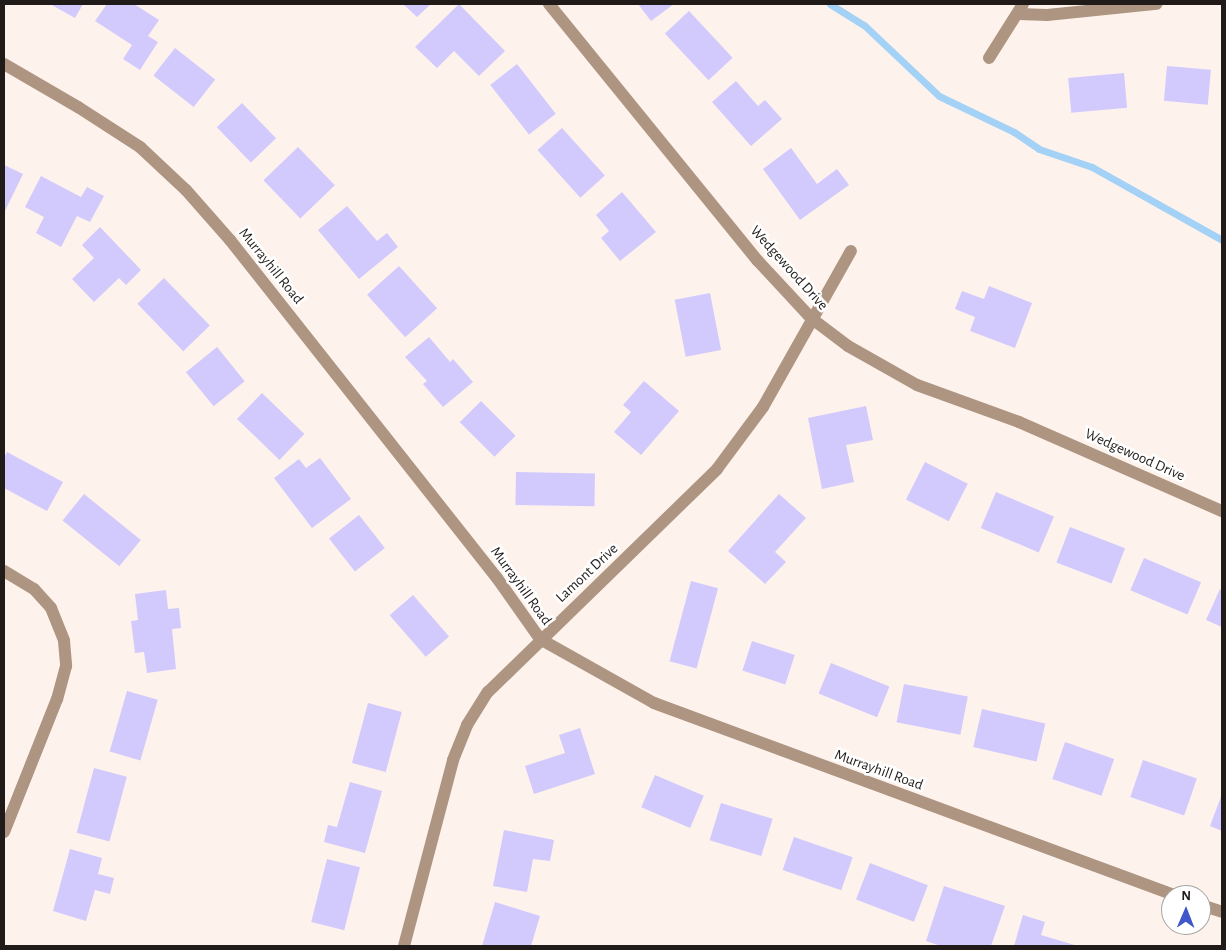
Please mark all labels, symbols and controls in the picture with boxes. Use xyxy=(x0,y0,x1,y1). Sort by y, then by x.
street label: Wedgewood Drive xyxy=(746,222,832,314)
street label: Murrayhill Road xyxy=(235,224,307,308)
street label: Wedgewood Drive xyxy=(1082,425,1188,485)
street label: Lamont Drive xyxy=(552,540,622,606)
street label: Murrayhill Road xyxy=(486,543,556,629)
street label: Murrayhill Road xyxy=(832,746,926,794)
north arrow xyxy=(1161,885,1211,935)
text: N xyxy=(1181,889,1191,903)

